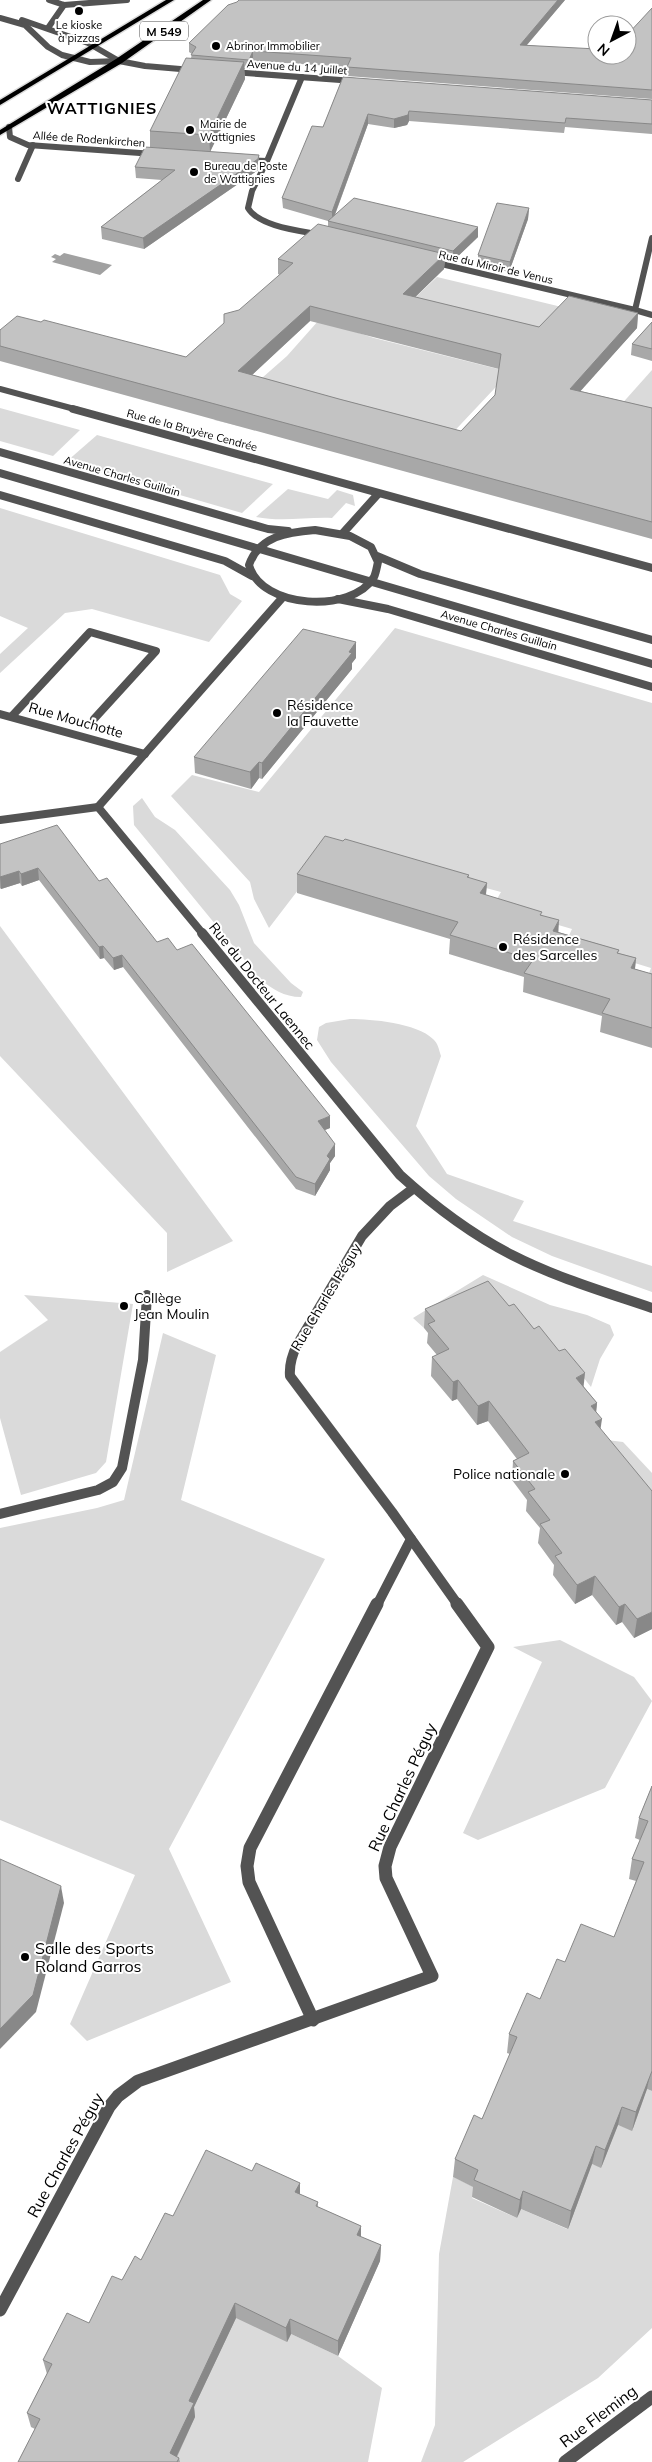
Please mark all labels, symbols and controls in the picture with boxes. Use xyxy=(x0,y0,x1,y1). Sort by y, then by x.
marker: Le kioske à pizzas xyxy=(73,5,85,17)
north arrow xyxy=(587,15,637,65)
place label: Le kioske à pizzas xyxy=(56,18,102,45)
road number: M 549 xyxy=(140,22,188,40)
place label: Abrinor Immobilier xyxy=(226,39,320,53)
marker: Abrinor Immobilier xyxy=(210,40,222,52)
text: N xyxy=(594,40,613,60)
street label: Avenue du 14 Juillet xyxy=(246,57,348,78)
district label: WATTIGNIES xyxy=(47,98,157,118)
place label: Mairie de Wattignies xyxy=(200,117,256,144)
marker: Mairie de Wattignies xyxy=(184,124,196,136)
street label: Allée de Rodenkirchen xyxy=(32,128,146,150)
place label: Bureau de Poste de Wattignies xyxy=(204,159,287,186)
marker: Bureau de Poste de Wattignies xyxy=(188,166,200,178)
street label: Rue du Miroir de Venus xyxy=(437,247,555,287)
street label: Rue de la Bruyère Cendrée xyxy=(125,406,259,454)
street label: Avenue Charles Guillain xyxy=(62,453,182,499)
street label: Avenue Charles Guillain xyxy=(439,607,559,653)
place label: Résidence la Fauvette xyxy=(287,696,359,730)
street label: Rue Mouchotte xyxy=(27,698,125,742)
marker: Résidence la Fauvette xyxy=(271,707,283,719)
street label: Rue du Docteur Laennec xyxy=(205,919,319,1053)
place label: Résidence des Sarcelles xyxy=(513,930,597,964)
marker: Résidence des Sarcelles xyxy=(497,941,509,953)
street label: Rue Charles Péguy xyxy=(287,1240,365,1354)
place label: Collège Jean Moulin xyxy=(134,1289,209,1323)
marker: Collège Jean Moulin xyxy=(118,1300,130,1312)
place label: Police nationale xyxy=(453,1465,555,1483)
marker: Police nationale xyxy=(559,1468,571,1480)
street label: Rue Charles Péguy xyxy=(363,1719,441,1855)
place label: Salle des Sports Roland Garros xyxy=(35,1938,154,1976)
marker: Salle des Sports Roland Garros xyxy=(19,1951,31,1963)
street label: Rue Charles Péguy xyxy=(22,2089,108,2221)
street label: Rue Fleming xyxy=(555,2380,641,2452)

